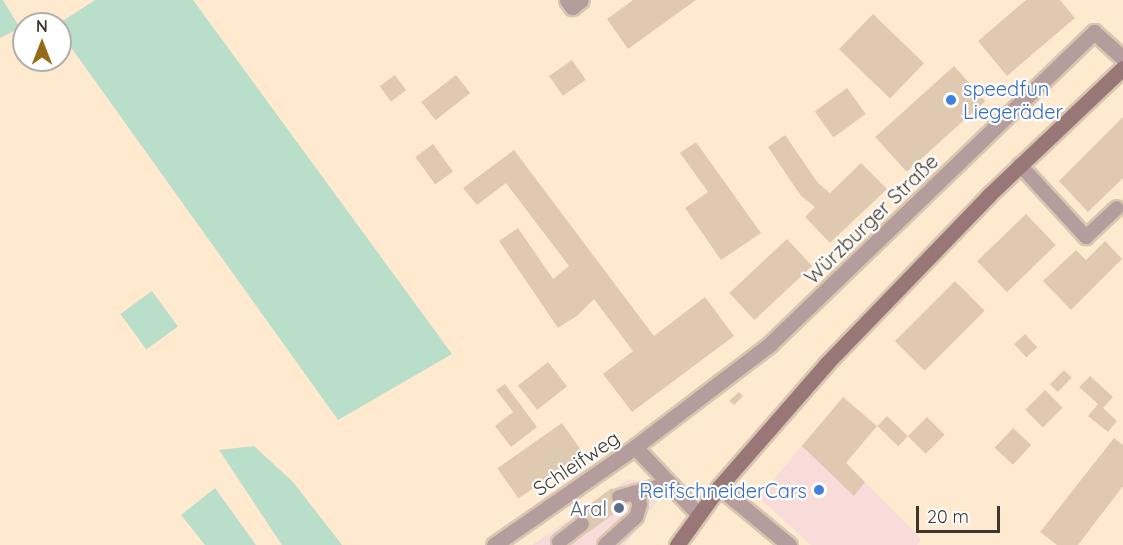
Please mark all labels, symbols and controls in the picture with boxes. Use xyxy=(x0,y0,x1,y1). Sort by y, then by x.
north arrow xyxy=(12,12,72,72)
text: N xyxy=(36,16,48,36)
place label: speedfun Liegeräder xyxy=(963,77,1063,124)
marker: speedfun Liegeräder xyxy=(944,93,958,107)
street label: Würzburger Straße xyxy=(799,149,943,289)
street label: Schleifweg xyxy=(528,425,624,501)
place label: ReifschneiderCars xyxy=(639,478,807,502)
marker: ReifschneiderCars xyxy=(812,483,826,497)
scale bar xyxy=(919,494,1003,532)
place label: Aral xyxy=(570,496,607,520)
marker: Aral xyxy=(612,501,626,515)
text: 20 m xyxy=(927,505,969,528)

